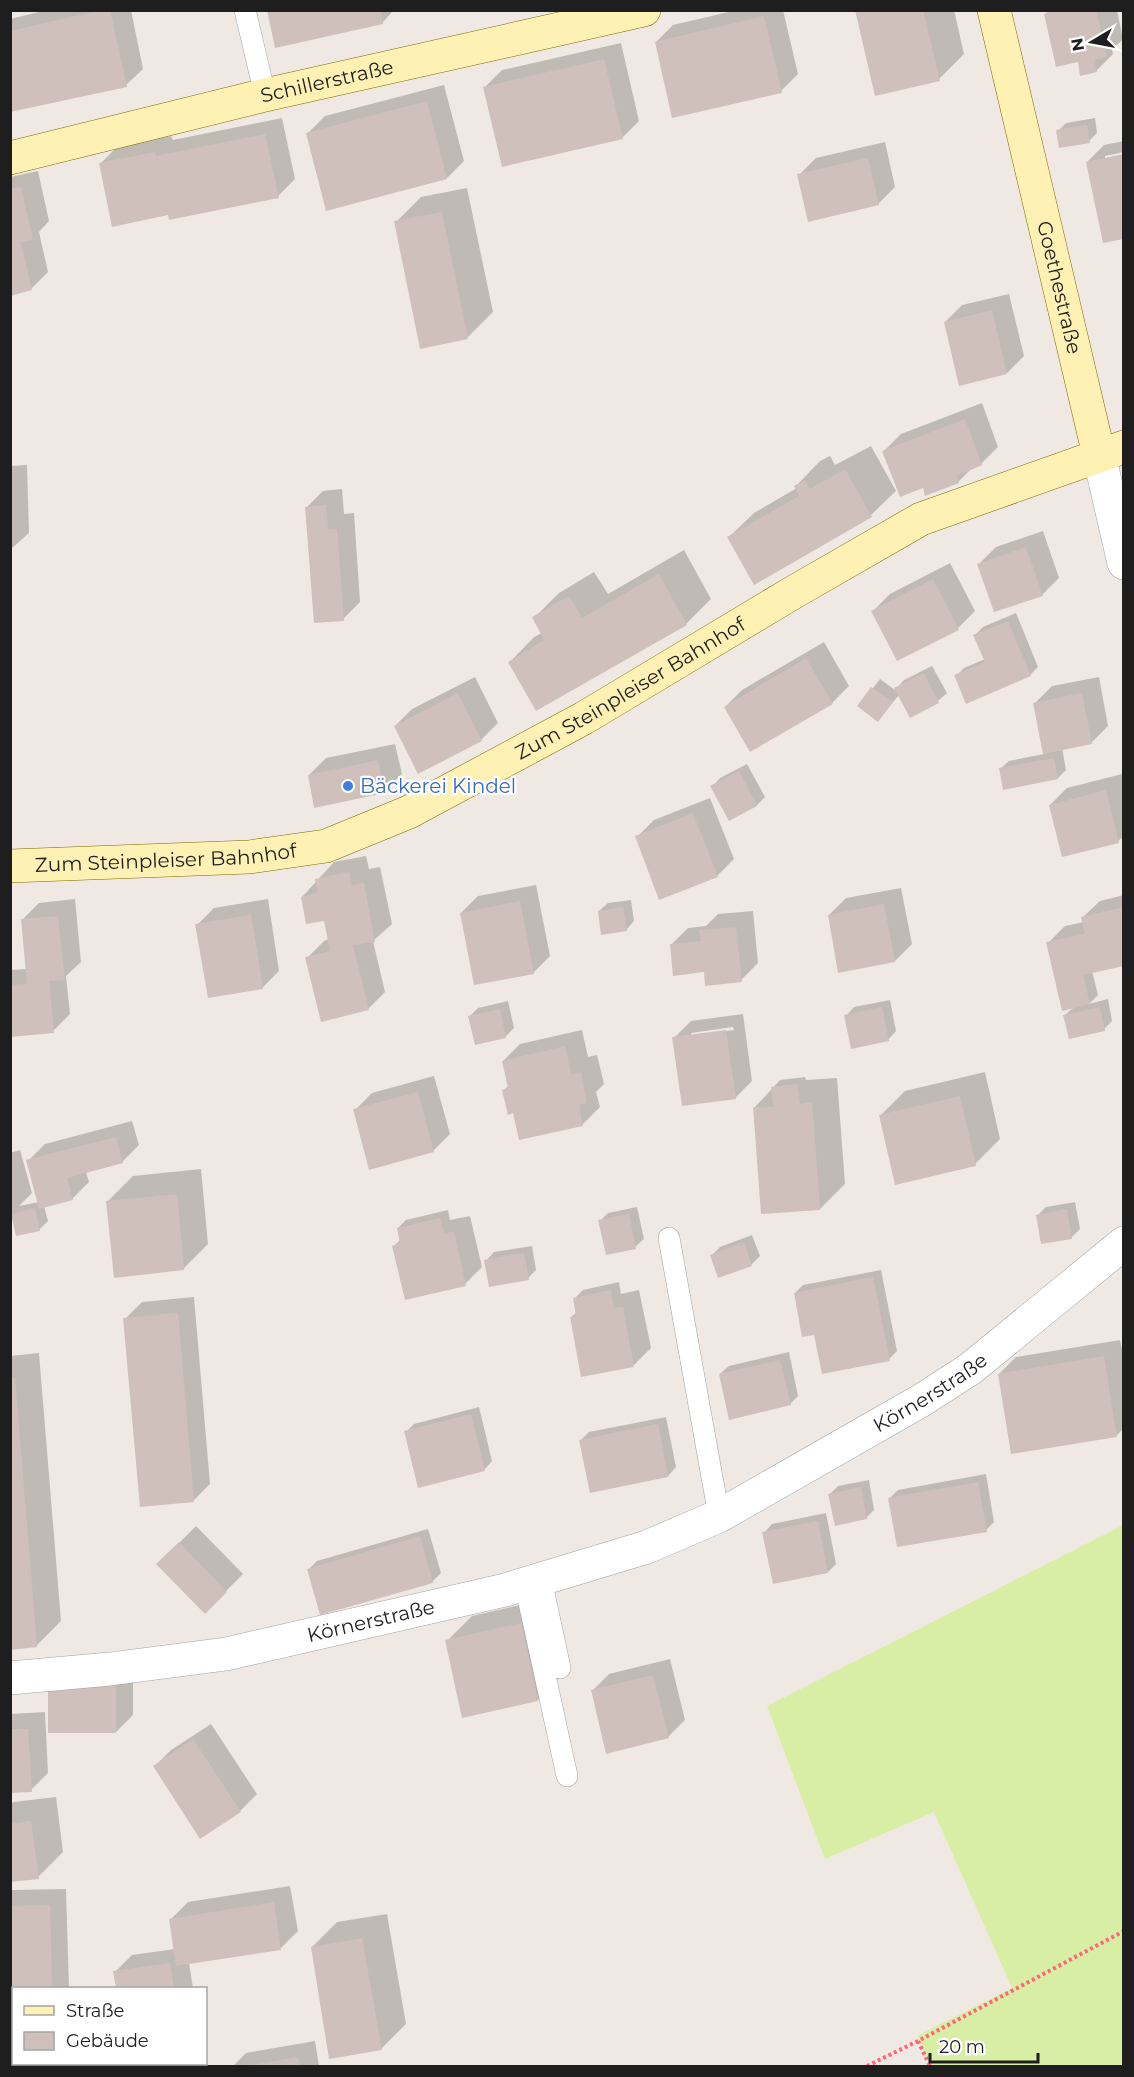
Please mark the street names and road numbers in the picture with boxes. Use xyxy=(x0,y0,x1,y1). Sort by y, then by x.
street label: Schillerstraße xyxy=(258,55,396,108)
street label: Goethestraße xyxy=(1032,218,1087,356)
street label: Zum Steinpleiser Bahnhof xyxy=(511,611,751,765)
street label: Zum Steinpleiser Bahnhof xyxy=(34,838,299,877)
street label: Körnerstraße xyxy=(869,1348,992,1437)
street label: Körnerstraße xyxy=(305,1595,437,1647)

